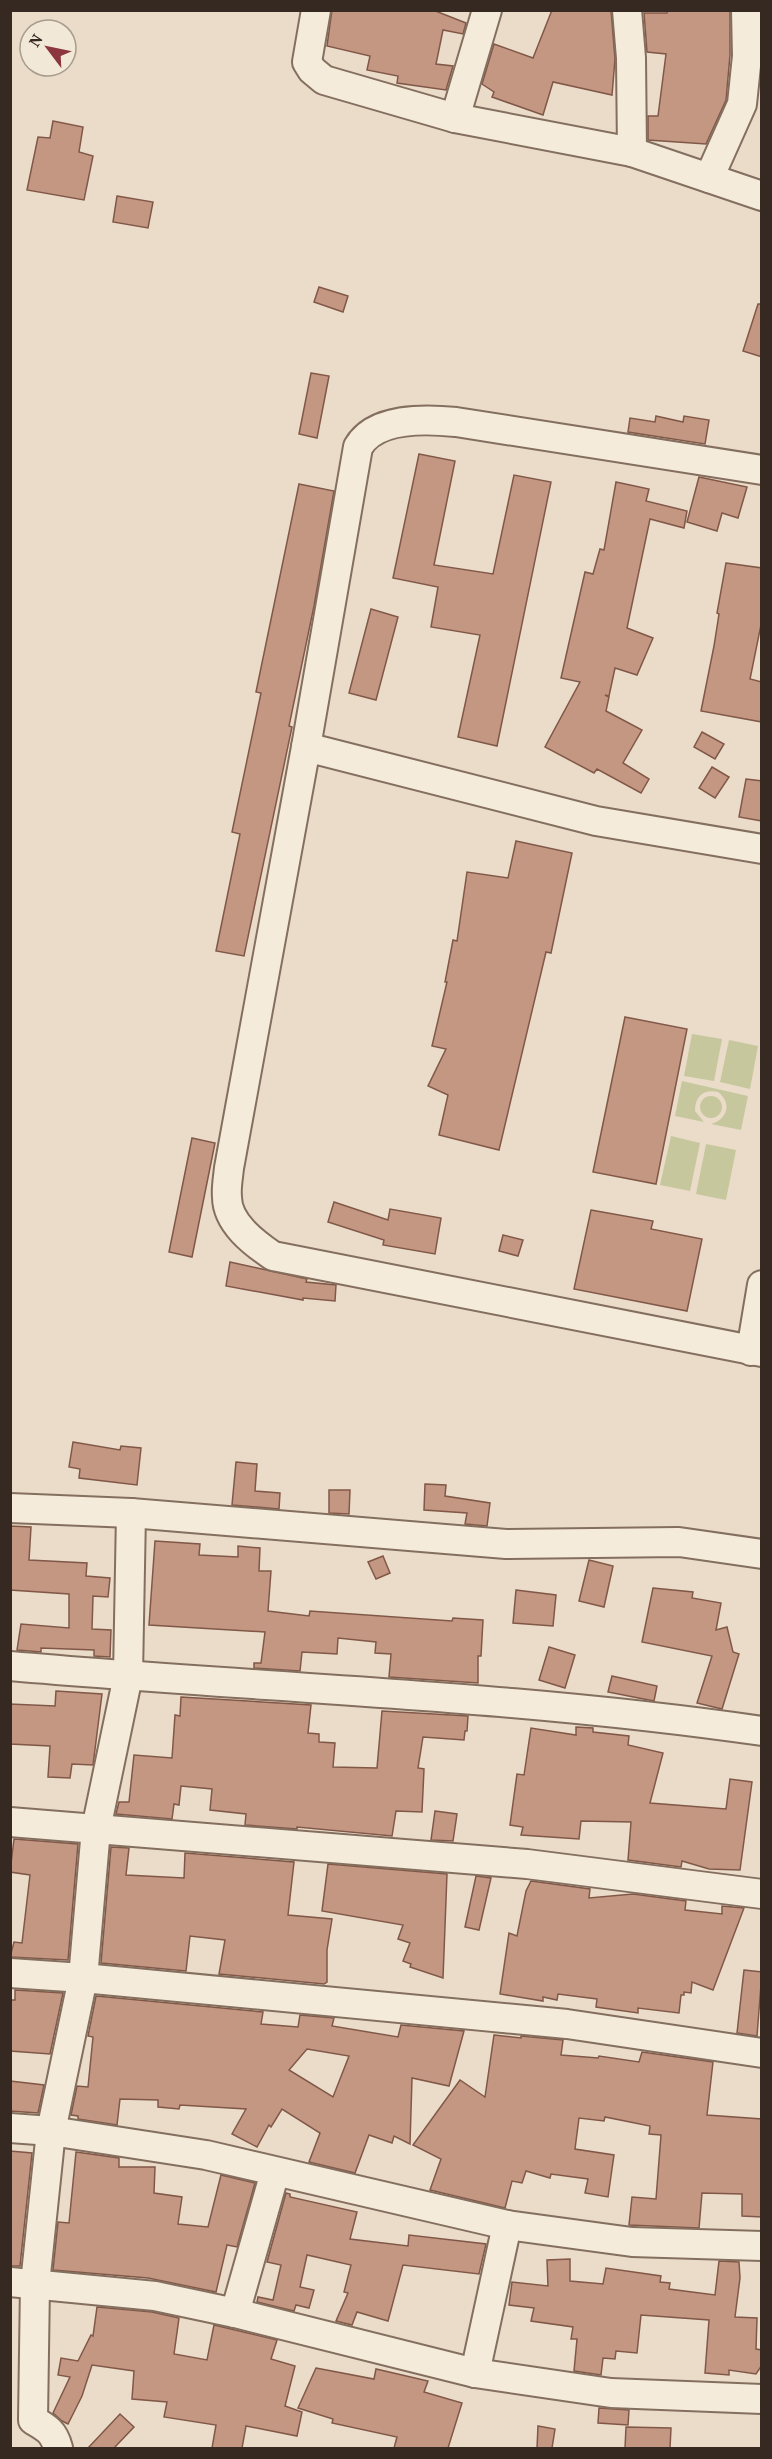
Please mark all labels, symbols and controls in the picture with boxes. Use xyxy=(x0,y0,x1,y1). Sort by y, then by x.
north arrow xyxy=(18,18,78,78)
text: N xyxy=(23,29,48,51)

